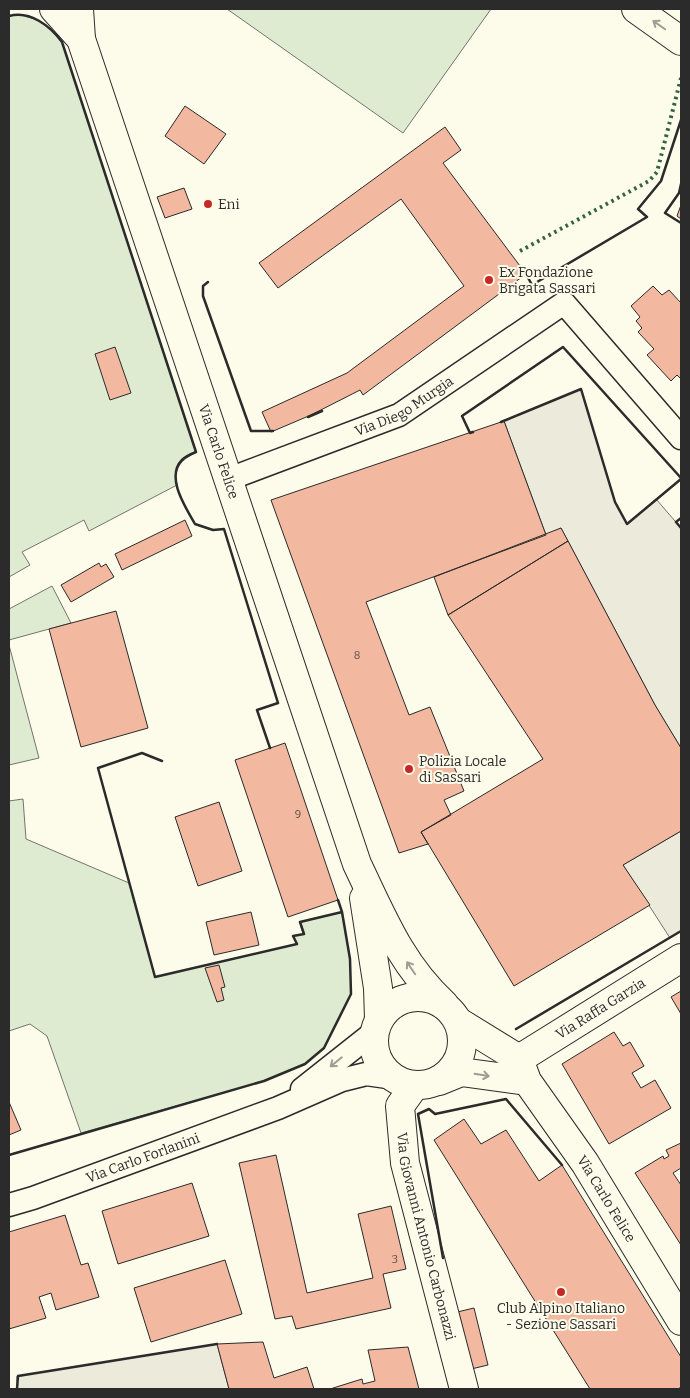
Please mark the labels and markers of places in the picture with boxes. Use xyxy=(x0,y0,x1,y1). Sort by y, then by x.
place label: Eni xyxy=(218,196,240,213)
marker: Eni xyxy=(202,198,214,210)
place label: Ex Fondazione Brigata Sassari xyxy=(499,264,596,297)
marker: Ex Fondazione Brigata Sassari xyxy=(483,274,495,286)
place label: Polizia Locale di Sassari xyxy=(419,753,506,786)
marker: Polizia Locale di Sassari xyxy=(403,763,415,775)
marker: Club Alpino Italiano - Sezione Sassari xyxy=(555,1286,567,1298)
place label: Club Alpino Italiano - Sezione Sassari xyxy=(497,1300,625,1333)

